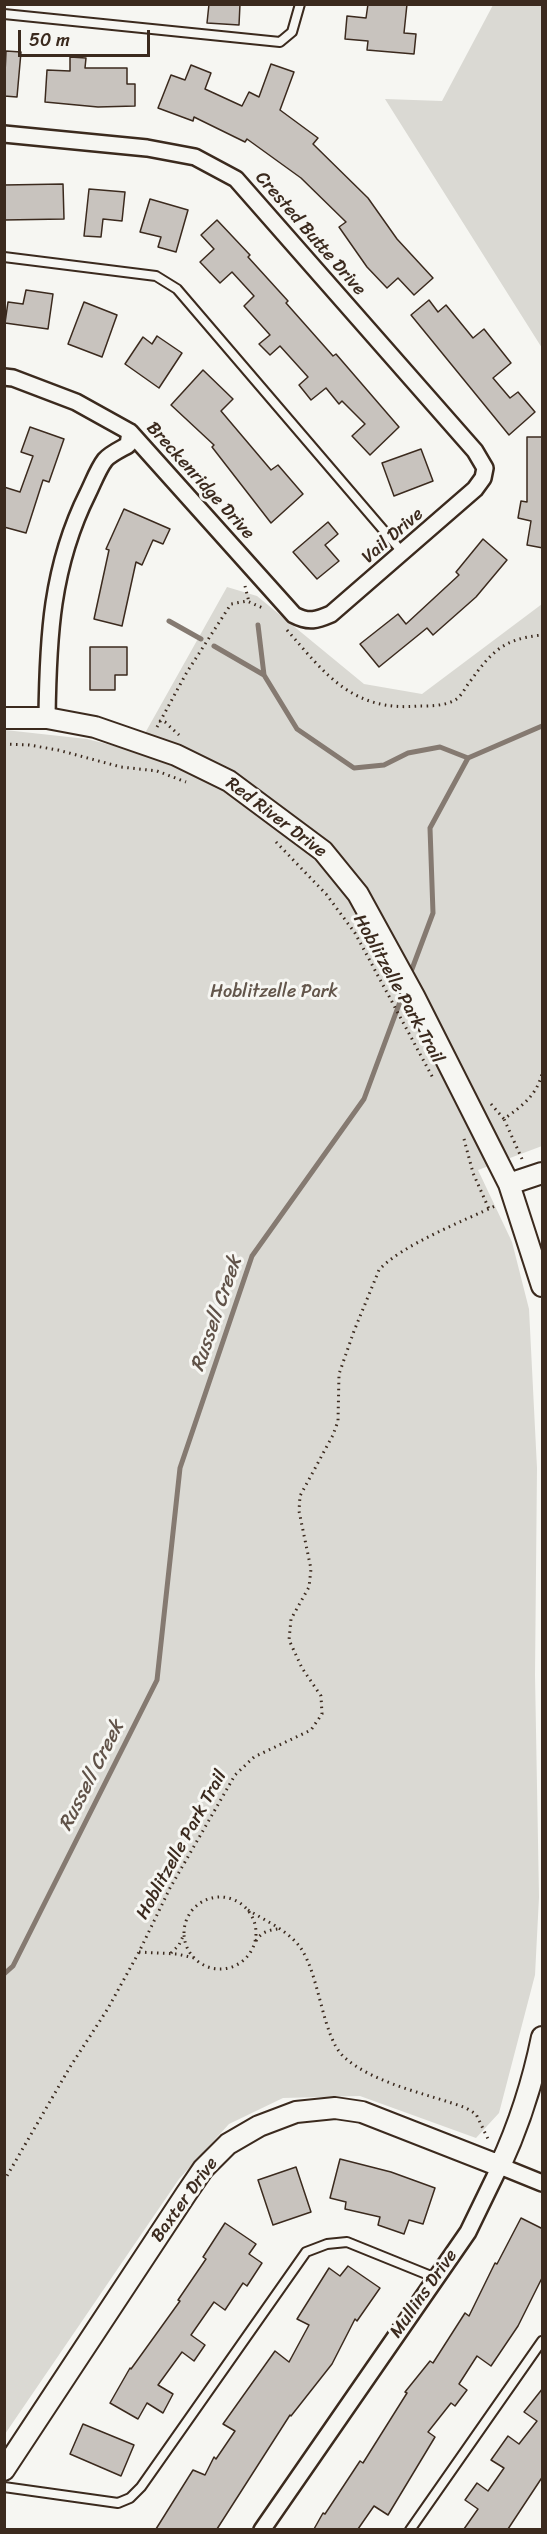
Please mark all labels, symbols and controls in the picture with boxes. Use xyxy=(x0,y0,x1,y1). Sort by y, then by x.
scale bar xyxy=(21,18,153,56)
text: 50 m xyxy=(29,24,70,56)
street label: Crested Butte Drive xyxy=(250,168,370,300)
street label: Breckenridge Drive xyxy=(141,418,259,544)
street label: Vail Drive xyxy=(358,504,428,568)
street label: Red River Drive xyxy=(221,773,331,863)
street label: Hoblitzelle Park Trail xyxy=(348,911,448,1067)
park label: Hoblitzelle Park xyxy=(210,981,338,1003)
water label: Russell Creek xyxy=(186,1253,248,1375)
water label: Russell Creek xyxy=(54,1717,130,1835)
street label: Hoblitzelle Park Trail xyxy=(132,1767,232,1923)
street label: Baxter Drive xyxy=(147,2153,223,2247)
street label: Mullins Drive xyxy=(386,2246,462,2342)

